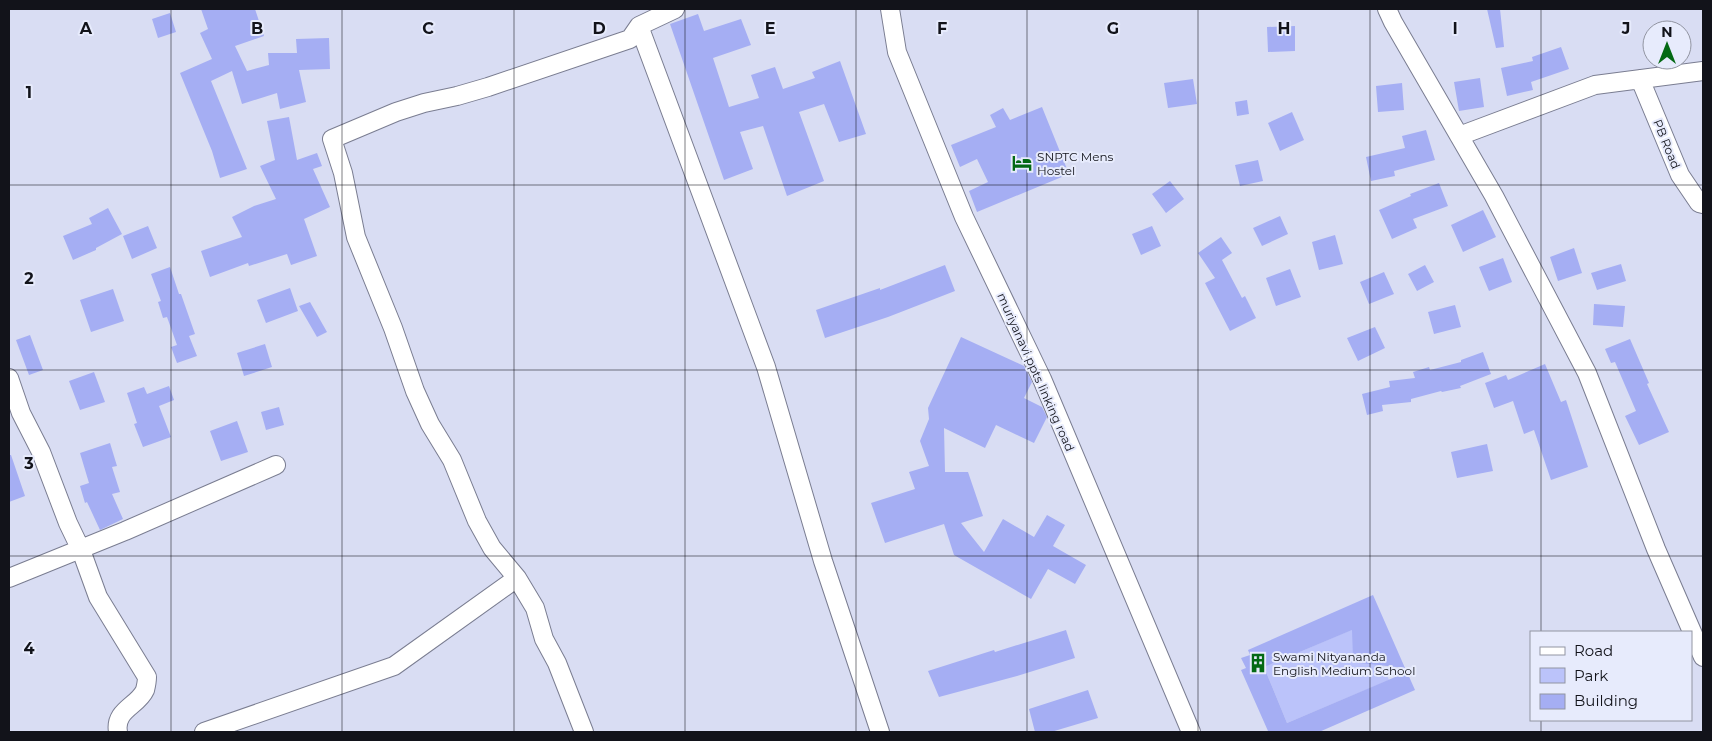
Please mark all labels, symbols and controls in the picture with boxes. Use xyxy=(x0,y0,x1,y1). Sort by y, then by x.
text: A xyxy=(79,19,93,38)
text: B xyxy=(251,19,263,38)
text: C xyxy=(422,19,434,38)
text: D xyxy=(592,19,606,38)
text: E xyxy=(765,19,775,38)
text: F xyxy=(937,19,947,38)
text: G xyxy=(1107,19,1119,38)
text: H xyxy=(1278,19,1290,38)
text: I xyxy=(1452,19,1458,38)
text: J xyxy=(1621,19,1630,38)
north arrow xyxy=(1642,20,1692,70)
text: N xyxy=(1661,23,1673,41)
text: 1 xyxy=(26,83,32,102)
street label: PB Road xyxy=(1650,117,1684,171)
place label: SNPTC Mens Hostel xyxy=(1037,149,1114,178)
hotel icon: SNPTC Mens Hostel xyxy=(1011,152,1033,174)
text: 2 xyxy=(24,269,34,288)
street label: muriyanavi ppts linking road xyxy=(994,290,1078,454)
text: 3 xyxy=(23,454,34,473)
legend xyxy=(1530,631,1692,721)
text: 4 xyxy=(23,639,35,658)
text: Road xyxy=(1574,641,1613,660)
place label: Swami Nityananda English Medium School xyxy=(1273,649,1415,678)
building icon: Swami Nityananda English Medium School xyxy=(1247,652,1269,674)
text: Park xyxy=(1574,666,1608,685)
text: Building xyxy=(1574,691,1638,710)

